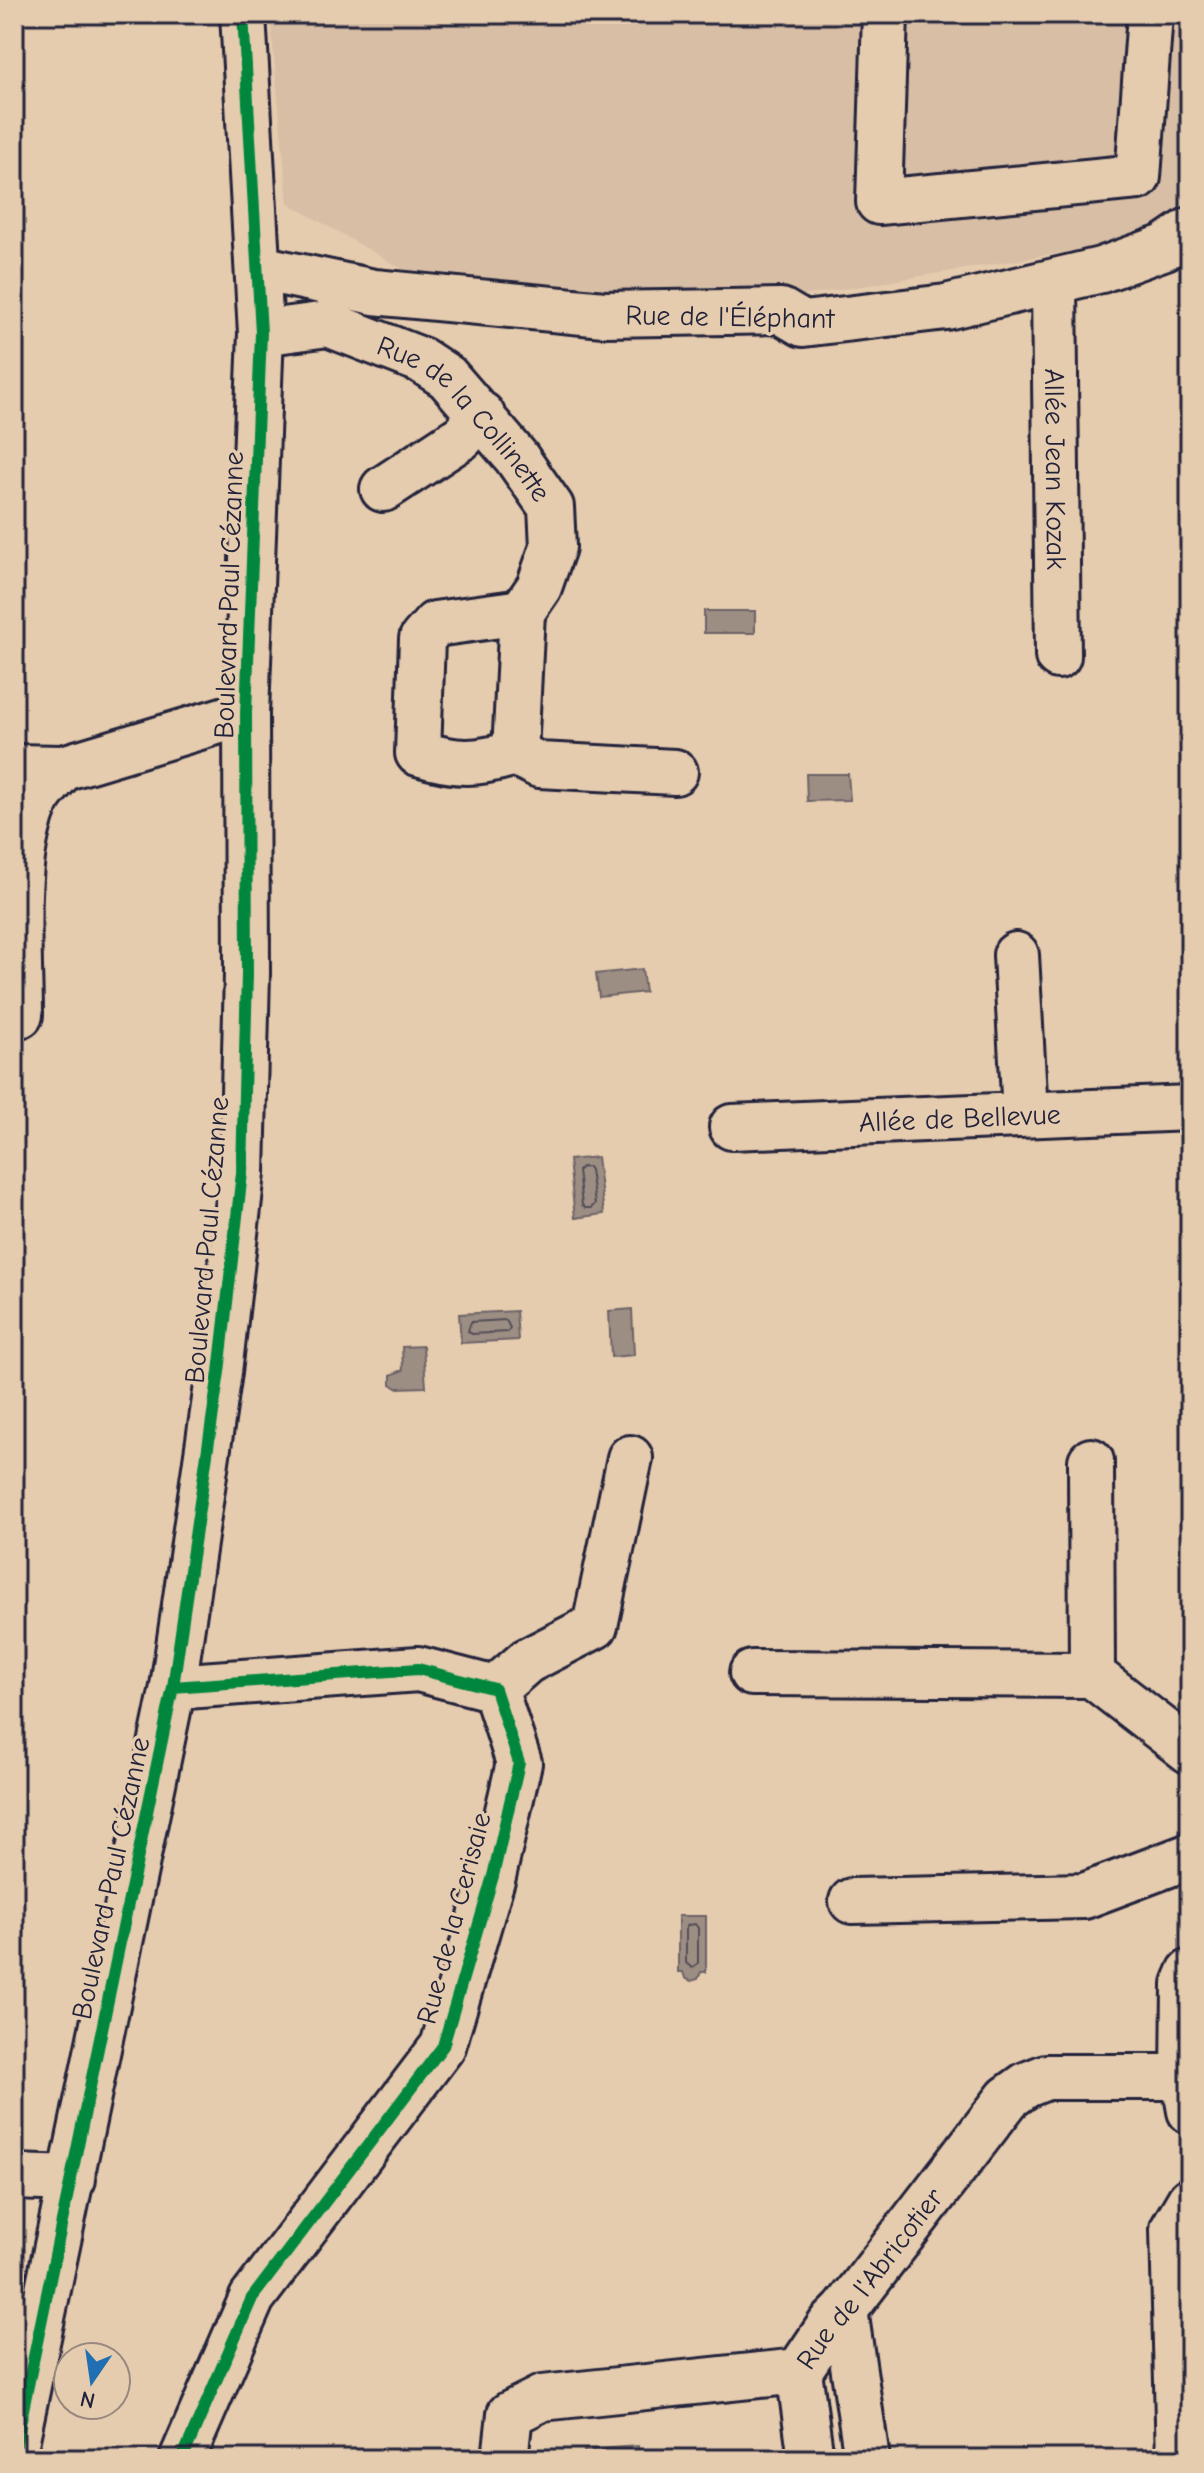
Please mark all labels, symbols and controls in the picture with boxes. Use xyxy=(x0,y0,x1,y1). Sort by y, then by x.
street label: Rue de l'Éléphant xyxy=(625,298,836,335)
street label: Rue de la Collinette xyxy=(373,330,557,508)
street label: Allée Jean Kozak xyxy=(1038,368,1072,570)
street label: Boulevard Paul Cézanne xyxy=(208,451,250,739)
street label: Boulevard Paul Cézanne xyxy=(179,1095,235,1385)
street label: Allée de Bellevue xyxy=(858,1098,1061,1139)
street label: Boulevard Paul Cézanne xyxy=(65,1734,157,2022)
street label: Rue de la Cerisaie xyxy=(410,1809,498,2028)
street label: Rue de l'Abricotier xyxy=(790,2182,950,2375)
north arrow xyxy=(52,2341,132,2421)
text: N xyxy=(78,2385,98,2414)

